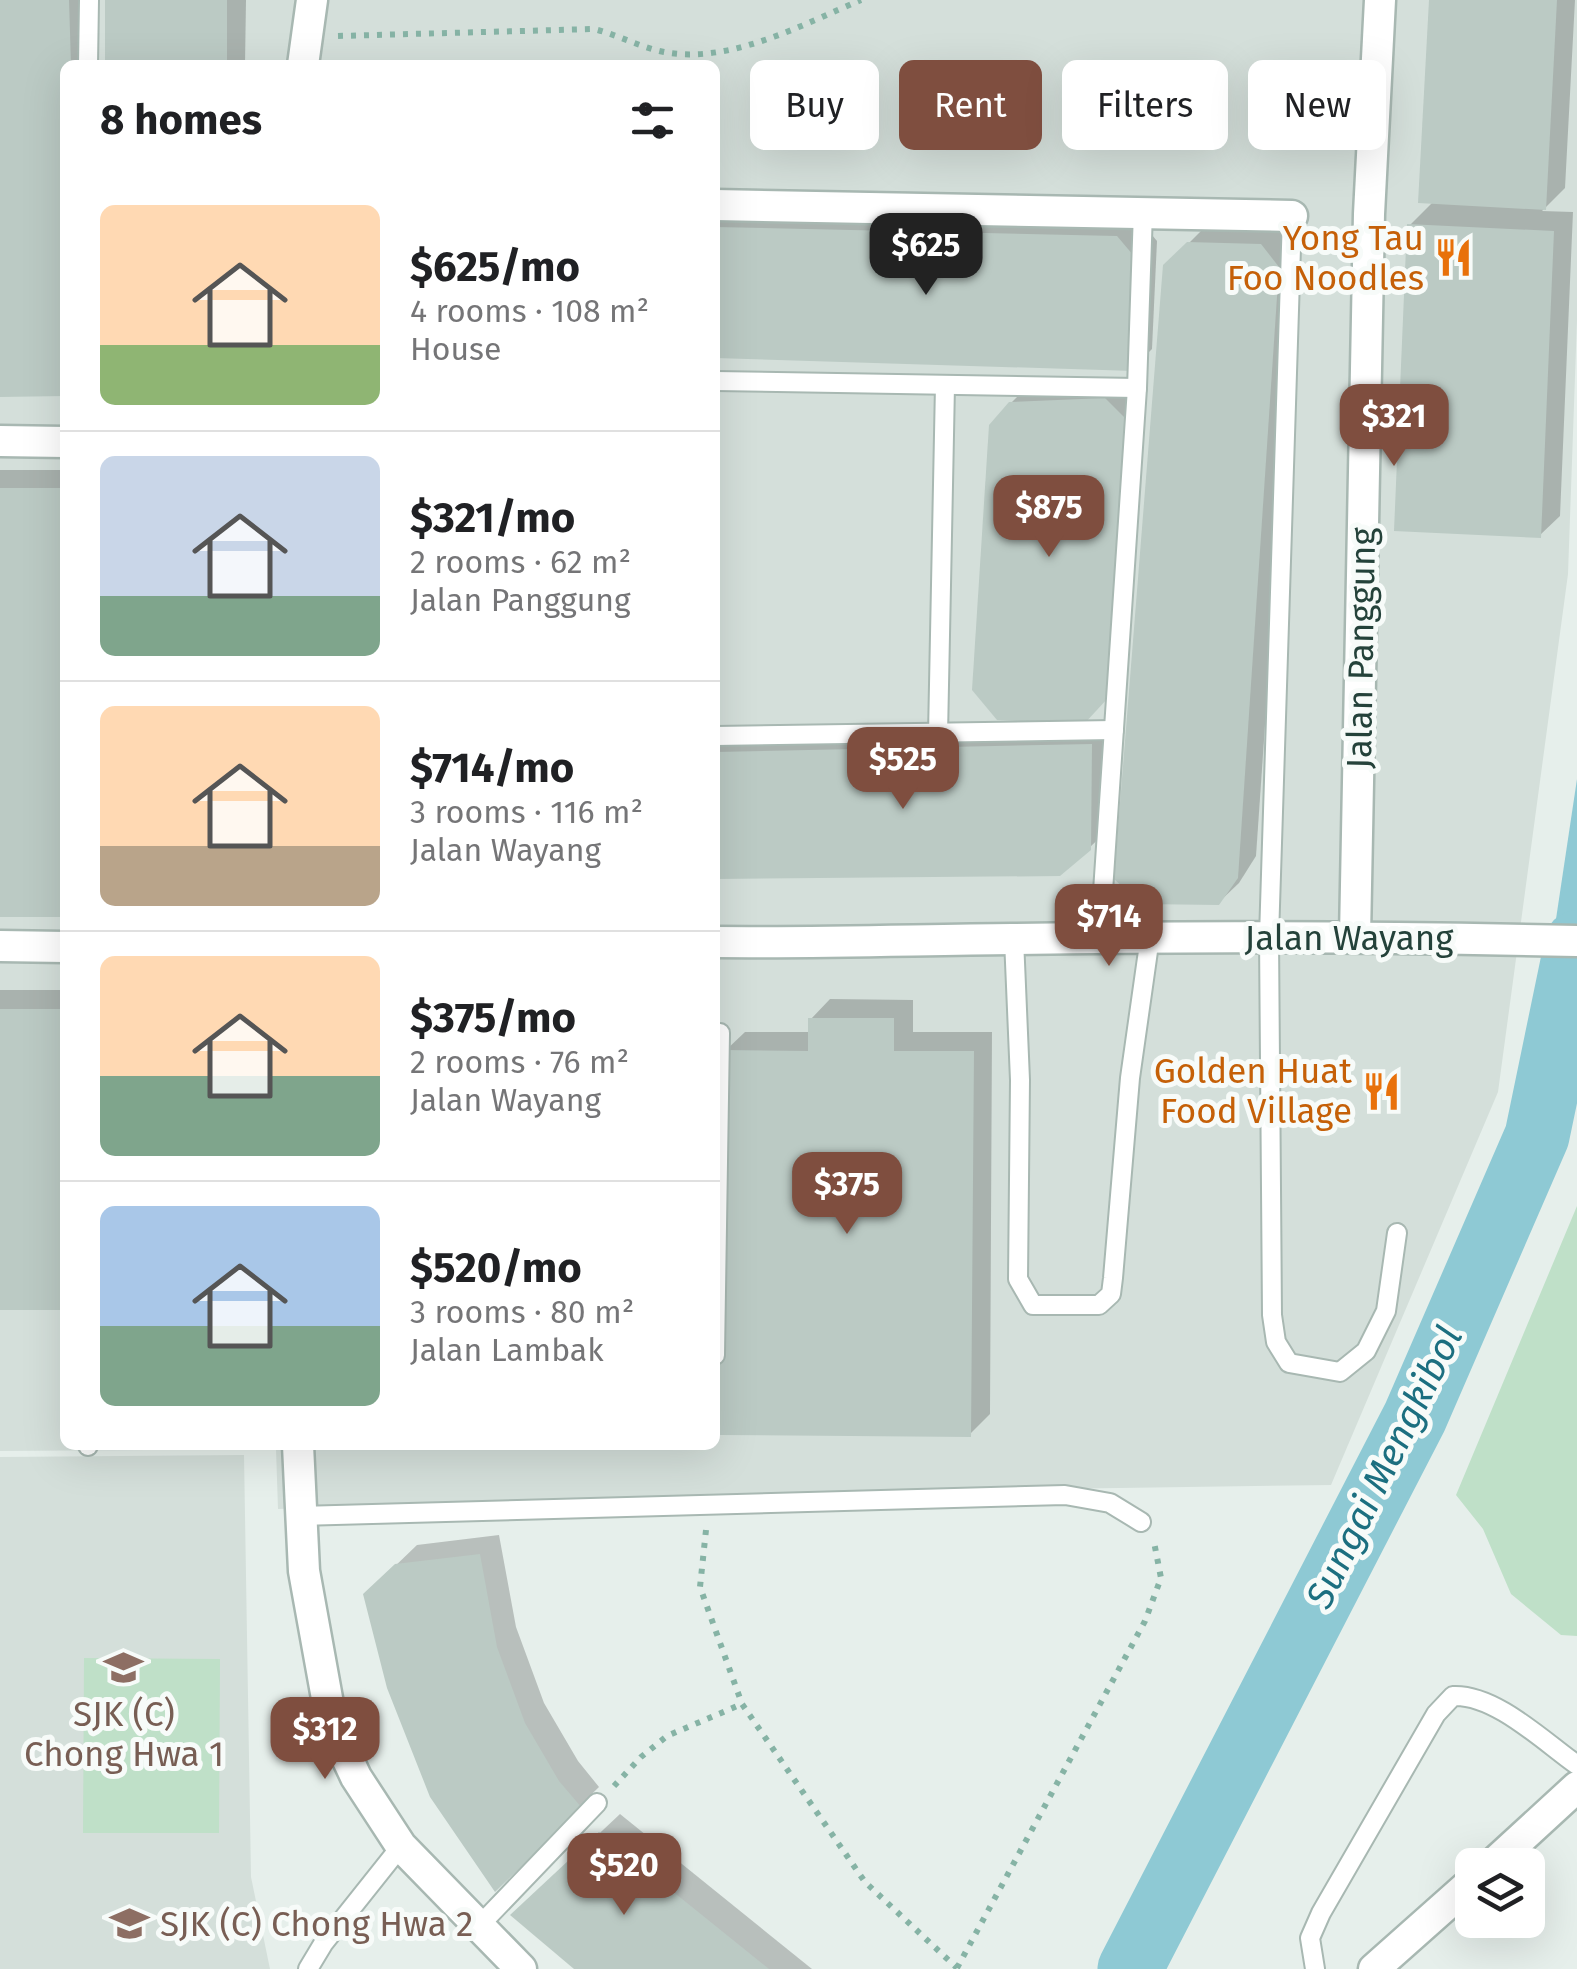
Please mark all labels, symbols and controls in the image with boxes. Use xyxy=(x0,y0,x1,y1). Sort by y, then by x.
chip: Buy xyxy=(750,60,879,150)
chip: Rent xyxy=(899,60,1042,150)
chip: Filters xyxy=(1062,60,1228,150)
chip: New xyxy=(1248,60,1386,150)
icon: filters xyxy=(625,93,680,148)
text: 8 homes xyxy=(100,95,262,145)
pin: $625 xyxy=(867,213,985,298)
place label: Yong Tau Foo Noodles xyxy=(1227,217,1424,299)
text: $625 xyxy=(892,226,960,264)
restaurant icon: Yong Tau Foo Noodles xyxy=(1433,237,1475,279)
text: $625/mo xyxy=(410,242,580,292)
icon: home xyxy=(180,245,300,365)
text: 4 rooms · 108 m² xyxy=(410,292,649,330)
text: House xyxy=(410,330,501,368)
pin: $321 xyxy=(1335,384,1453,469)
text: $321 xyxy=(1362,397,1426,435)
pin: $875 xyxy=(990,475,1108,560)
text: $875 xyxy=(1015,488,1083,526)
text: $321/mo xyxy=(410,493,575,543)
icon: home xyxy=(180,496,300,616)
street label: Jalan Panggung xyxy=(1338,526,1384,769)
text: 2 rooms · 62 m² xyxy=(410,543,631,581)
text: Jalan Panggung xyxy=(410,581,631,619)
pin: $525 xyxy=(844,727,962,812)
text: $525 xyxy=(869,740,937,778)
text: $714/mo xyxy=(410,743,574,793)
icon: home xyxy=(180,746,300,866)
text: 3 rooms · 116 m² xyxy=(410,793,643,831)
text: Jalan Wayang xyxy=(410,831,601,869)
pin: $714 xyxy=(1050,884,1168,969)
text: $714 xyxy=(1077,897,1141,935)
street label: Jalan Wayang xyxy=(1244,917,1454,959)
text: $375/mo xyxy=(410,993,576,1043)
icon: home xyxy=(180,996,300,1116)
text: 2 rooms · 76 m² xyxy=(410,1043,629,1081)
place label: Golden Huat Food Village xyxy=(1154,1050,1352,1132)
restaurant icon: Golden Huat Food Village xyxy=(1361,1070,1403,1112)
text: Jalan Wayang xyxy=(410,1081,601,1119)
pin: $375 xyxy=(788,1152,906,1237)
text: $375 xyxy=(814,1165,880,1203)
text: $520/mo xyxy=(410,1243,582,1293)
icon: home xyxy=(180,1246,300,1366)
text: 3 rooms · 80 m² xyxy=(410,1293,634,1331)
water label: Sungai Mengkibol xyxy=(1295,1319,1472,1616)
text: Jalan Lambak xyxy=(410,1331,604,1369)
school or university icon: SJK (C) Chong Hwa 1 xyxy=(103,1646,145,1688)
place label: SJK (C) Chong Hwa 1 xyxy=(24,1693,224,1775)
pin: $312 xyxy=(266,1697,384,1782)
text: $312 xyxy=(293,1710,357,1748)
pin: $520 xyxy=(565,1833,683,1918)
text: $520 xyxy=(589,1846,659,1884)
map controls xyxy=(1455,1848,1545,1938)
button: layers xyxy=(1455,1848,1545,1938)
school or university icon: SJK (C) Chong Hwa 2 xyxy=(109,1903,151,1945)
place label: SJK (C) Chong Hwa 2 xyxy=(160,1903,473,1945)

